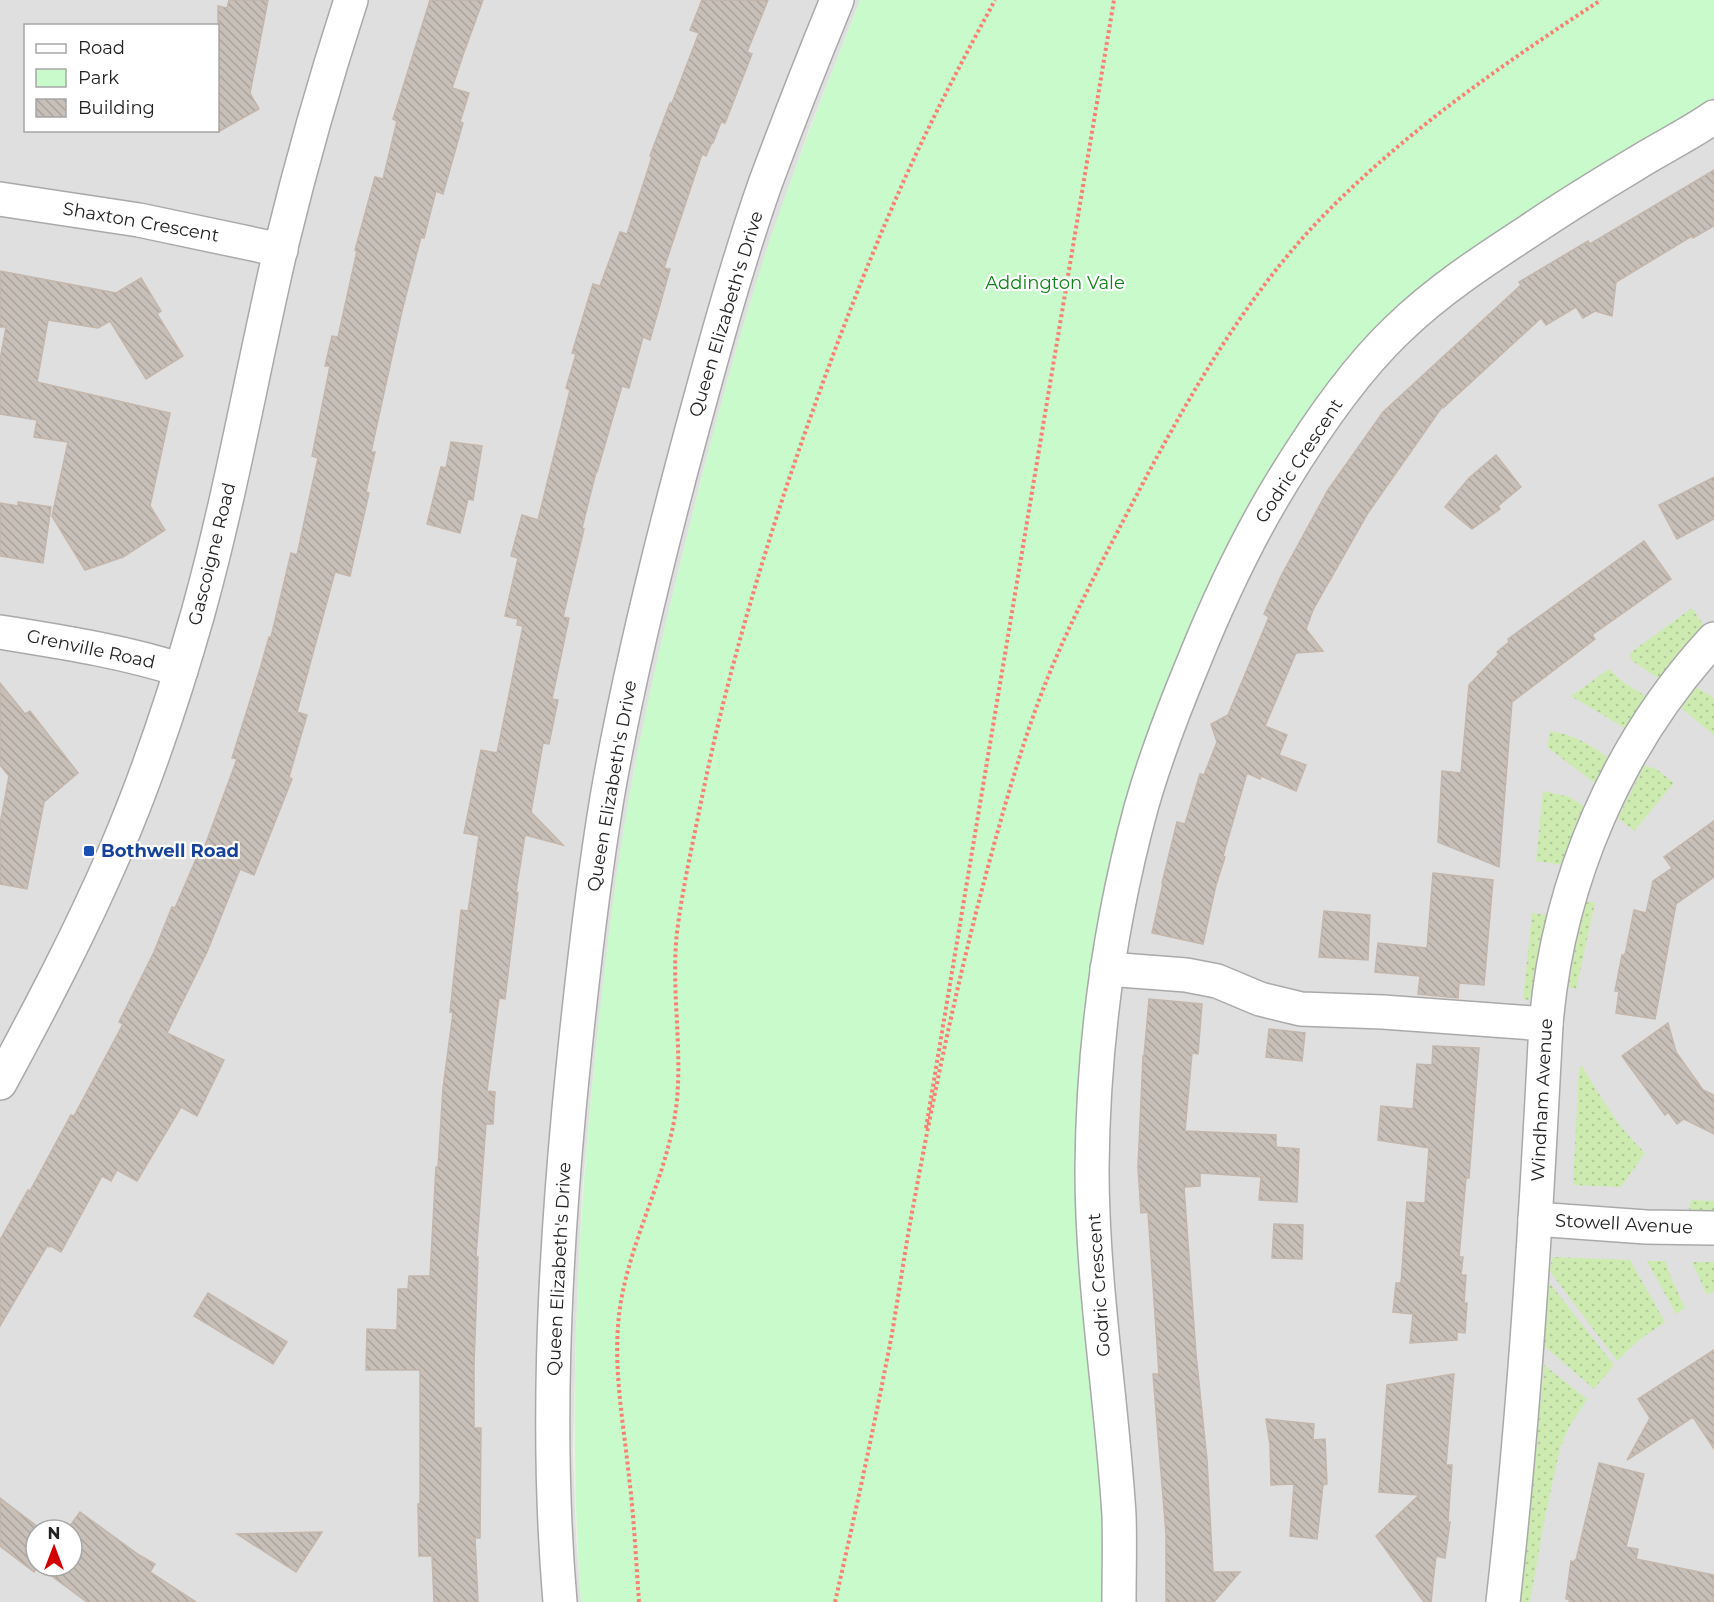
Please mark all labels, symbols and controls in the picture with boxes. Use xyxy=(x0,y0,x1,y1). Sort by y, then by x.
legend xyxy=(24,24,219,132)
text: Road xyxy=(78,37,125,59)
text: Park xyxy=(78,67,119,89)
text: Building xyxy=(78,97,155,119)
street label: Shaxton Crescent xyxy=(61,197,221,247)
street label: Queen Elizabeth's Drive xyxy=(684,208,768,420)
park label: Addington Vale xyxy=(985,272,1125,294)
street label: Godric Crescent xyxy=(1251,395,1347,527)
street label: Gascoigne Road xyxy=(184,480,240,628)
street label: Grenville Road xyxy=(25,625,157,673)
street label: Queen Elizabeth's Drive xyxy=(583,678,641,893)
place label: Bothwell Road xyxy=(101,840,239,862)
marker: Bothwell Road xyxy=(82,844,96,858)
street label: Windham Avenue xyxy=(1527,1018,1557,1182)
street label: Queen Elizabeth's Drive xyxy=(542,1161,576,1377)
street label: Stowell Avenue xyxy=(1555,1209,1694,1239)
street label: Godric Crescent xyxy=(1083,1212,1115,1358)
north arrow xyxy=(24,1518,84,1578)
text: N xyxy=(48,1524,60,1543)

